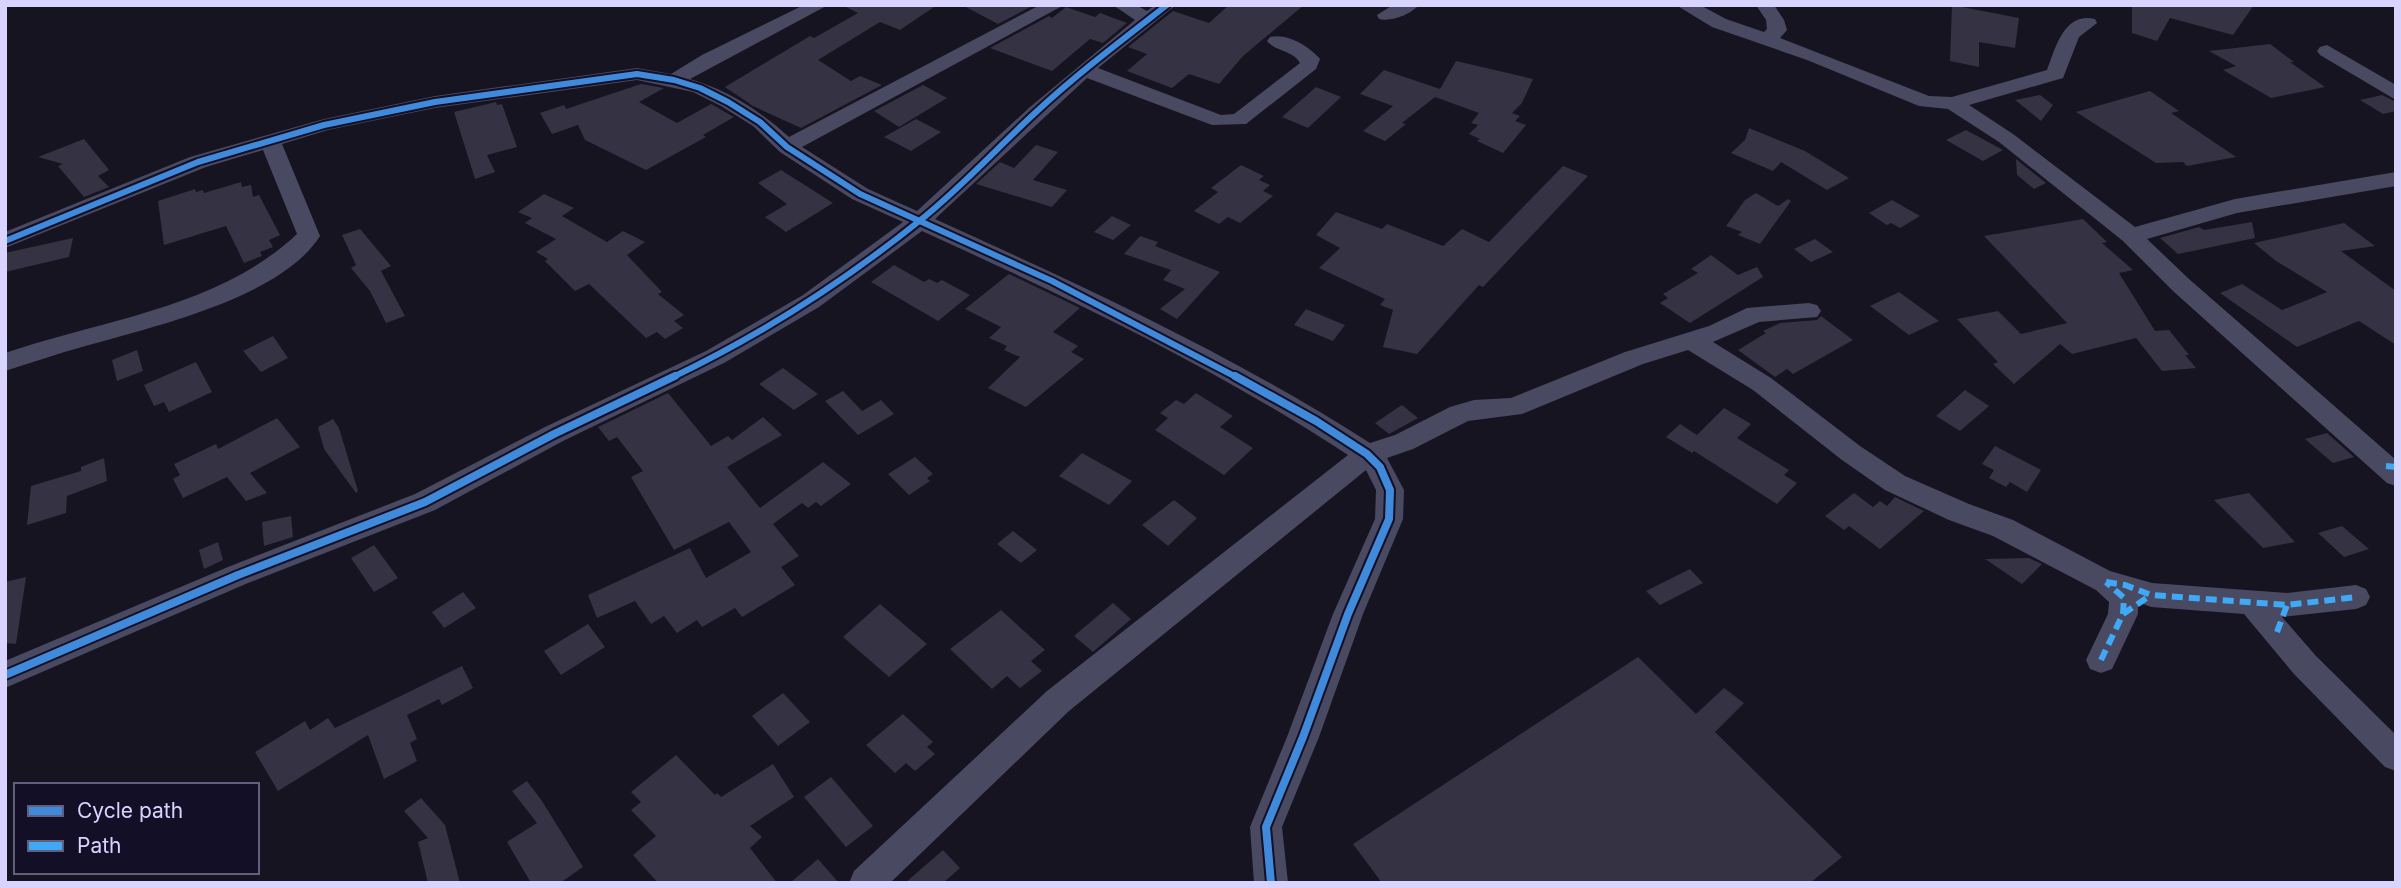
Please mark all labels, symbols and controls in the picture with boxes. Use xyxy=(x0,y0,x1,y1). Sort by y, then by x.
legend xyxy=(14,783,259,874)
text: Cycle path xyxy=(77,798,183,823)
text: Path xyxy=(77,833,122,858)

